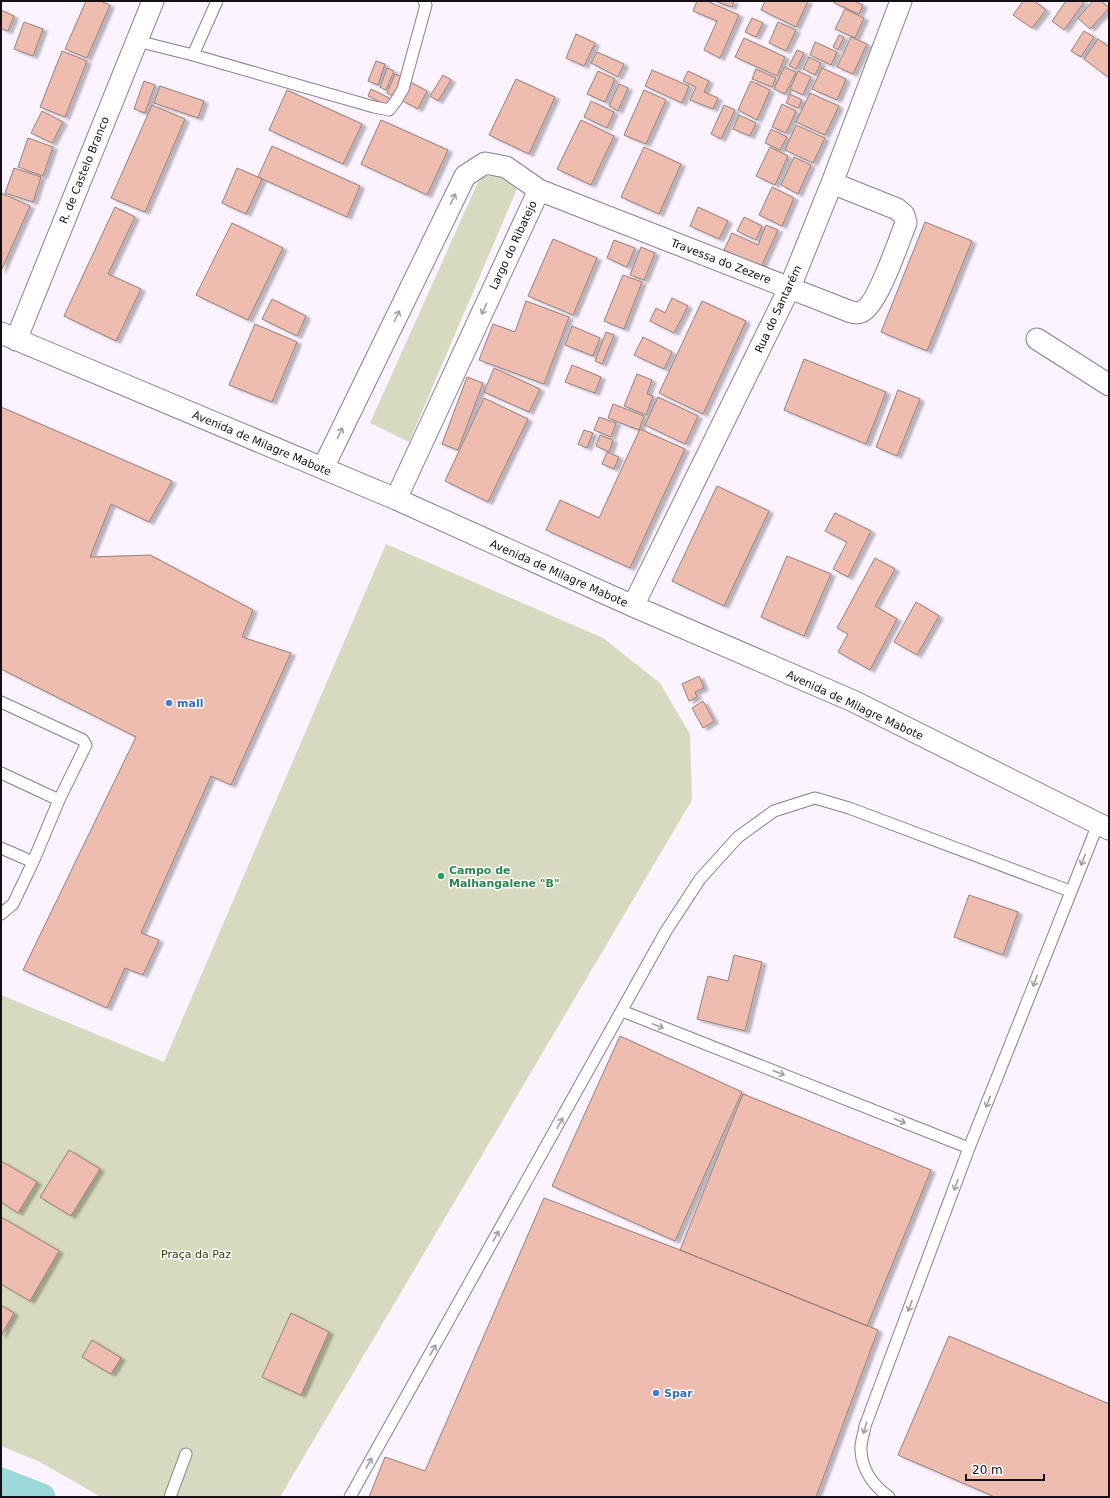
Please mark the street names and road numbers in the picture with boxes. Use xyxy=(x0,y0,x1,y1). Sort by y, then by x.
street label: R. de Castelo Branco xyxy=(57,114,112,226)
street label: Largo do Ribatejo xyxy=(487,198,540,292)
street label: Travessa do Zezere xyxy=(668,236,773,287)
street label: Rua do Santarém xyxy=(752,263,804,355)
street label: Avenida de Milagre Mabote xyxy=(190,408,333,479)
street label: Avenida de Milagre Mabote xyxy=(488,537,630,610)
street label: Avenida de Milagre Mabote xyxy=(784,668,926,743)

